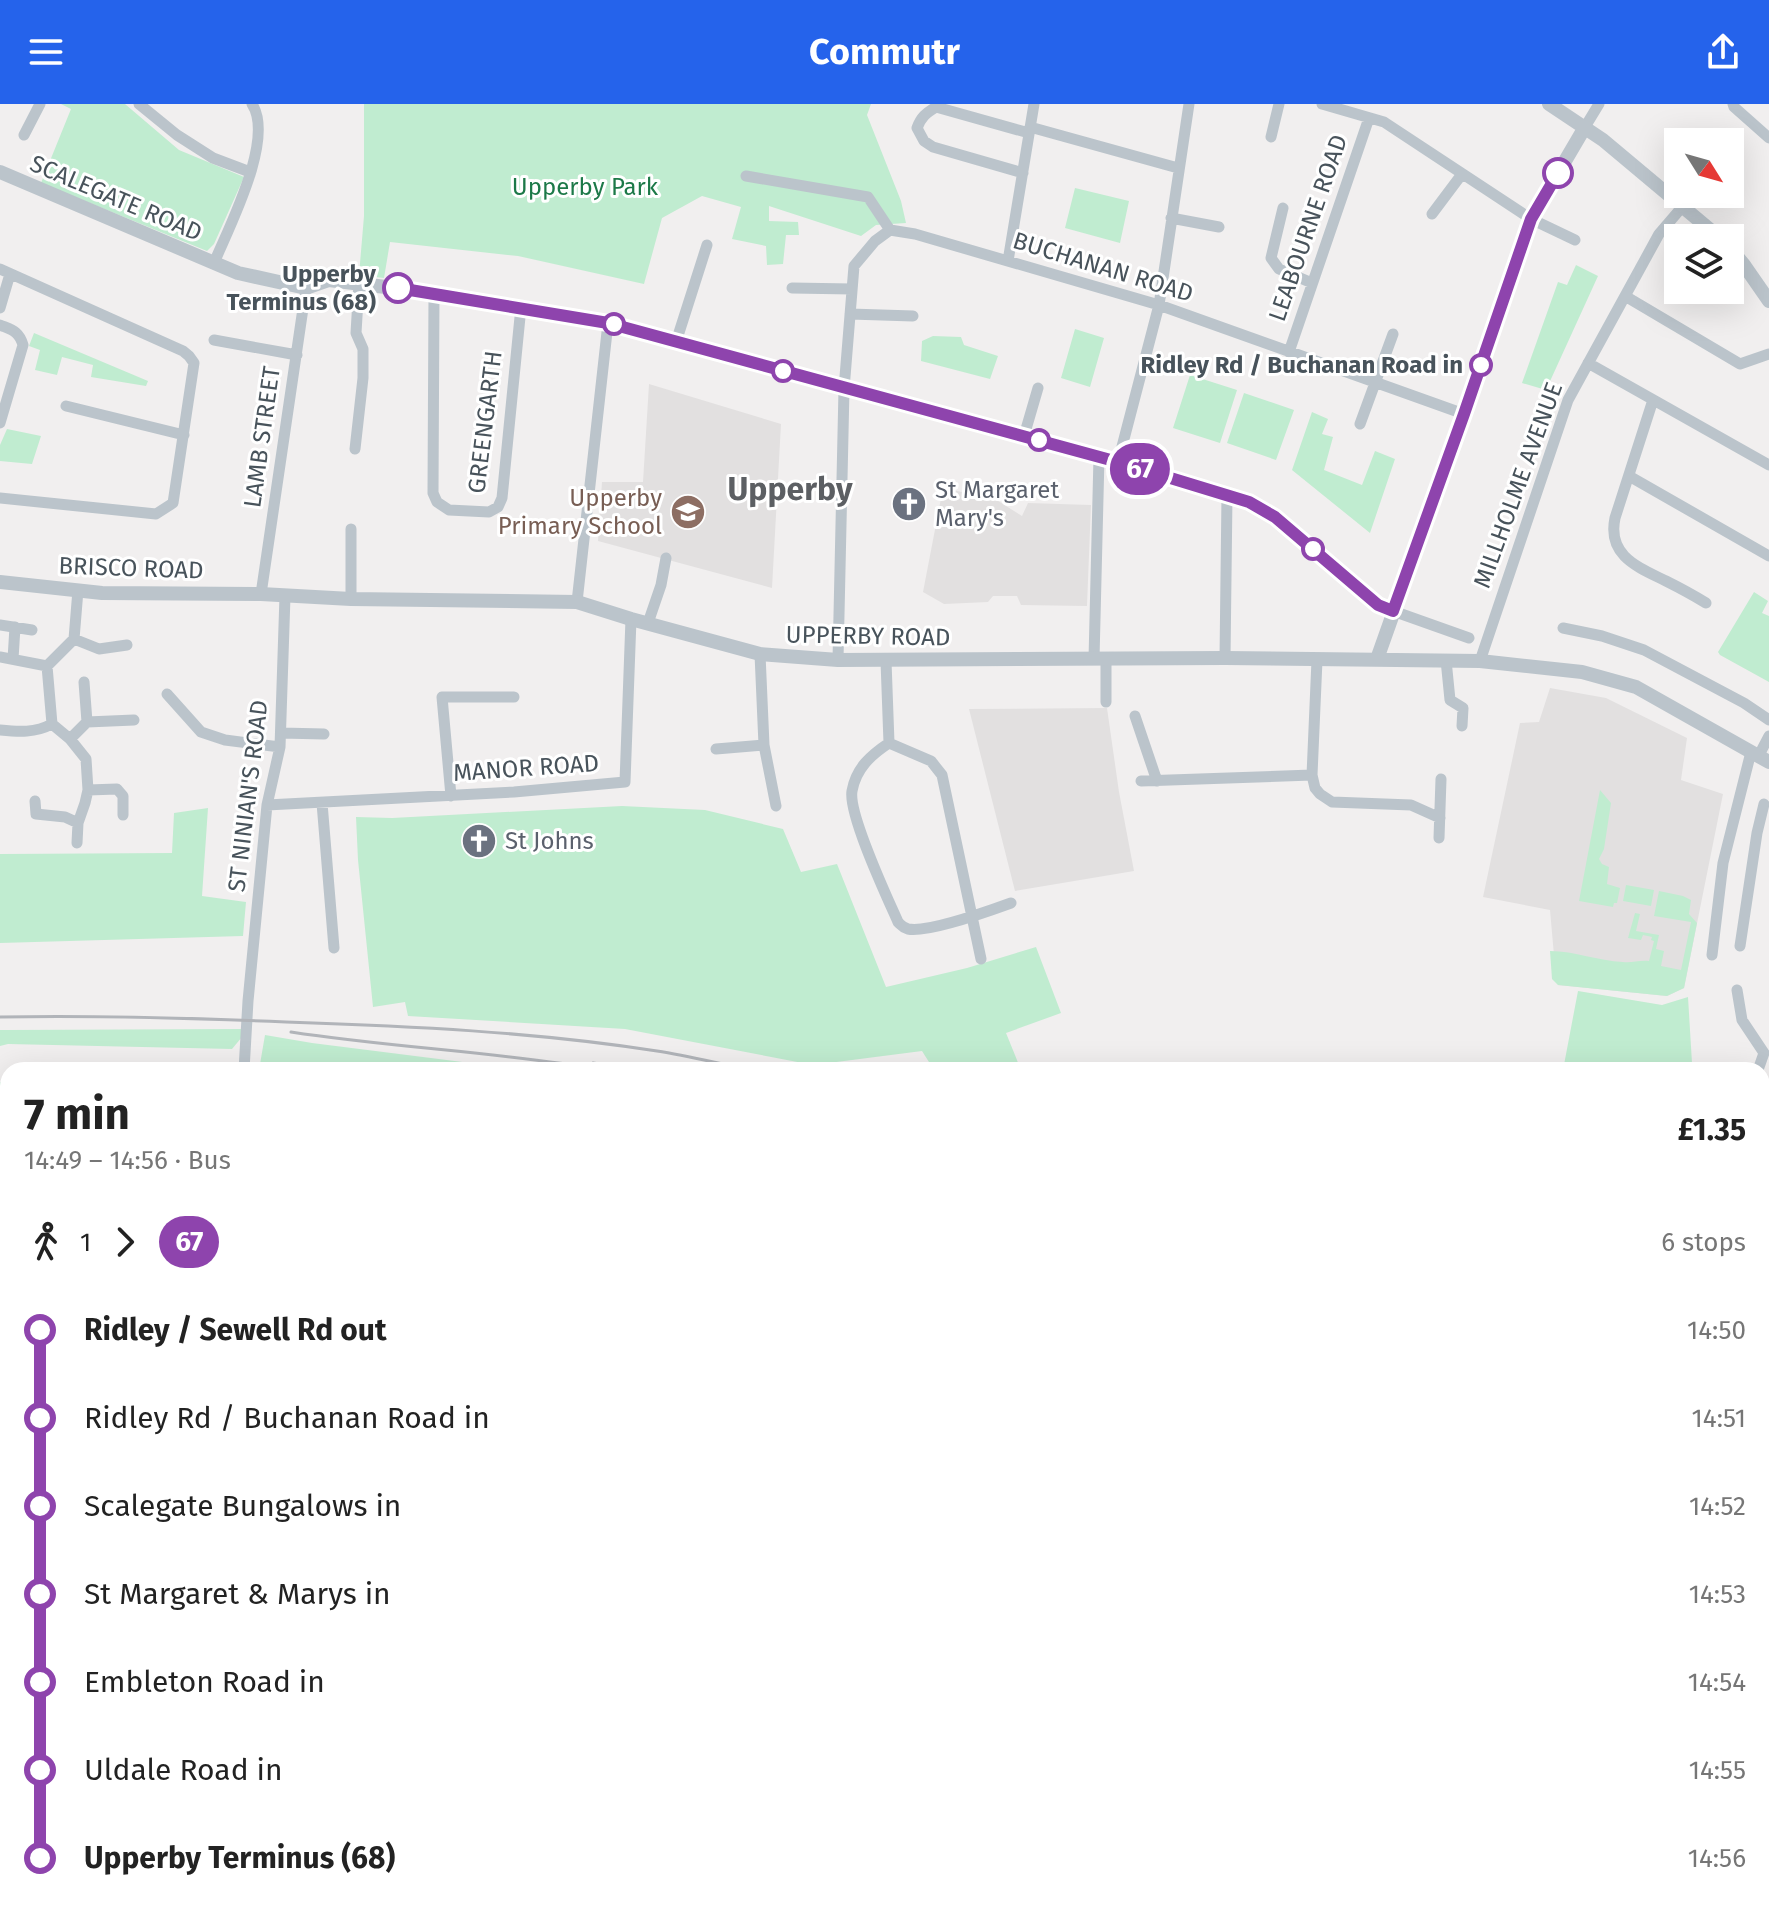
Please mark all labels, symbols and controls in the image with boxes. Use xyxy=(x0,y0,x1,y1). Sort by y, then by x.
icon: menu xyxy=(24,30,68,74)
text: Commutr xyxy=(809,30,960,74)
icon: share xyxy=(1701,30,1745,74)
north arrow xyxy=(1664,128,1744,208)
map controls xyxy=(1664,128,1744,304)
street label: LEABOURNE ROAD xyxy=(1263,131,1353,325)
street label: SCALEGATE ROAD xyxy=(26,149,206,247)
unlabelled marker xyxy=(1543,158,1573,188)
park label: Upperby Park xyxy=(512,173,659,201)
button: layers xyxy=(1664,224,1744,304)
street label: BUCHANAN ROAD xyxy=(1010,226,1196,308)
place label: Upperby Terminus (68) xyxy=(227,260,377,316)
marker: Upperby Terminus (68) xyxy=(383,273,413,303)
unlabelled marker xyxy=(603,313,625,335)
street label: GREENGARTH xyxy=(462,349,508,495)
place label: Ridley Rd / Buchanan Road in xyxy=(1140,351,1463,379)
marker: Ridley Rd / Buchanan Road in xyxy=(1470,354,1492,376)
unlabelled marker xyxy=(772,360,794,382)
street label: LAMB STREET xyxy=(238,364,286,510)
street label: MILLHOLME AVENUE xyxy=(1468,378,1568,592)
unlabelled marker xyxy=(1028,429,1050,451)
line badge: 67 xyxy=(1104,443,1176,495)
text: 67 xyxy=(1126,452,1154,485)
district label: Upperby xyxy=(728,470,853,508)
place label: St Margaret Mary's xyxy=(935,476,1059,532)
place label: Upperby Primary School xyxy=(498,484,662,540)
church icon: St Margaret Mary's xyxy=(890,485,928,523)
school or university icon: Upperby Primary School xyxy=(669,493,707,531)
unlabelled marker xyxy=(1302,538,1324,560)
street label: BRISCO ROAD xyxy=(58,551,204,585)
street label: UPPERBY ROAD xyxy=(785,621,951,651)
street label: ST NINIAN'S ROAD xyxy=(222,699,274,893)
street label: MANOR ROAD xyxy=(452,749,600,787)
church icon: St Johns xyxy=(460,822,498,860)
place label: St Johns xyxy=(505,827,594,855)
text: 7 min xyxy=(24,1088,130,1141)
text: £1.35 xyxy=(1678,1112,1746,1148)
text: 14:49 – 14:56 · Bus xyxy=(24,1145,231,1176)
icon: walk xyxy=(24,1220,68,1264)
icon: forward xyxy=(103,1220,147,1264)
text: 67 xyxy=(175,1225,203,1258)
text: 1 xyxy=(80,1227,91,1258)
text: 6 stops xyxy=(1661,1227,1746,1258)
text: Ridley / Sewell Rd out xyxy=(84,1312,387,1348)
text: 14:50 xyxy=(1687,1315,1746,1346)
text: Ridley Rd / Buchanan Road in xyxy=(84,1400,490,1436)
text: 14:51 xyxy=(1692,1403,1746,1434)
text: Scalegate Bungalows in xyxy=(84,1488,401,1524)
text: 14:52 xyxy=(1689,1491,1746,1522)
text: St Margaret & Marys in xyxy=(84,1576,391,1612)
text: 14:53 xyxy=(1689,1579,1746,1610)
text: Embleton Road in xyxy=(84,1664,325,1700)
text: 14:54 xyxy=(1688,1667,1746,1698)
text: Uldale Road in xyxy=(84,1752,283,1788)
text: 14:55 xyxy=(1689,1755,1746,1786)
text: Upperby Terminus (68) xyxy=(84,1840,395,1876)
text: 14:56 xyxy=(1688,1843,1746,1874)

